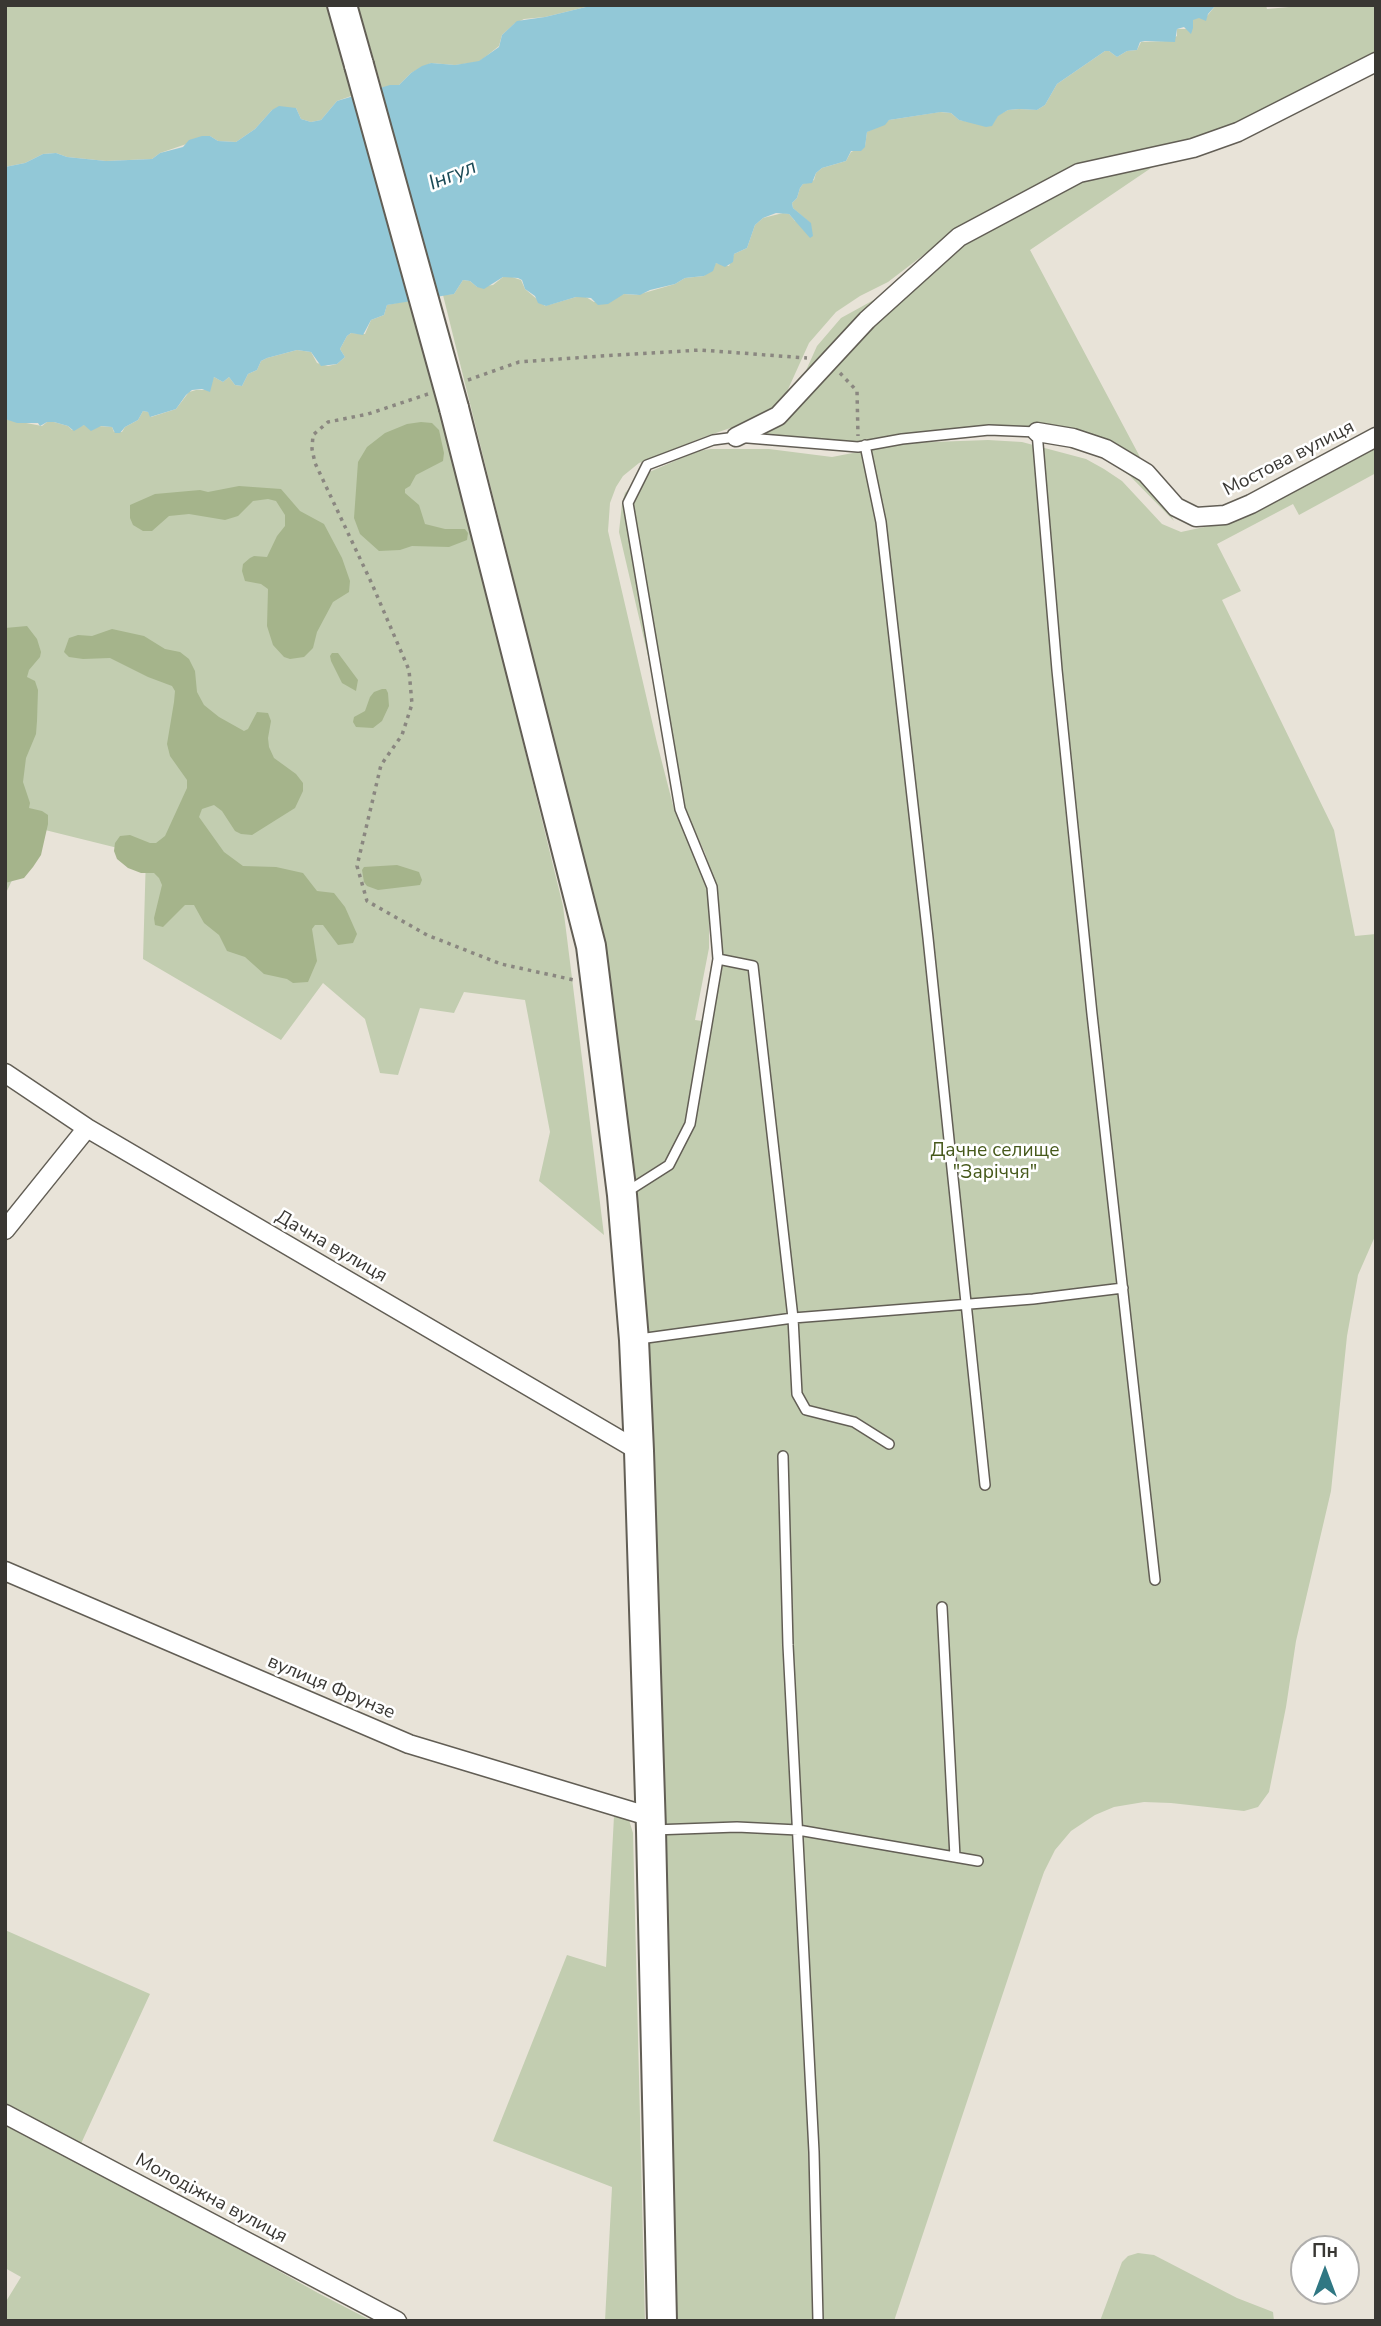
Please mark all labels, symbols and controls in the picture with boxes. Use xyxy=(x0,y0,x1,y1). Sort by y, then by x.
water label: Інгул xyxy=(425,155,481,197)
street label: Мостова вулиця xyxy=(1220,416,1358,502)
park label: Дачне селище "Заріччя" xyxy=(930,1140,1060,1184)
street label: Дачна вулиця xyxy=(271,1206,391,1288)
street label: вулиця Фрунзе xyxy=(264,1651,398,1725)
street label: Молодіжна вулиця xyxy=(131,2149,291,2249)
north arrow xyxy=(1290,2235,1360,2305)
text: Пн xyxy=(1312,2238,1338,2264)

